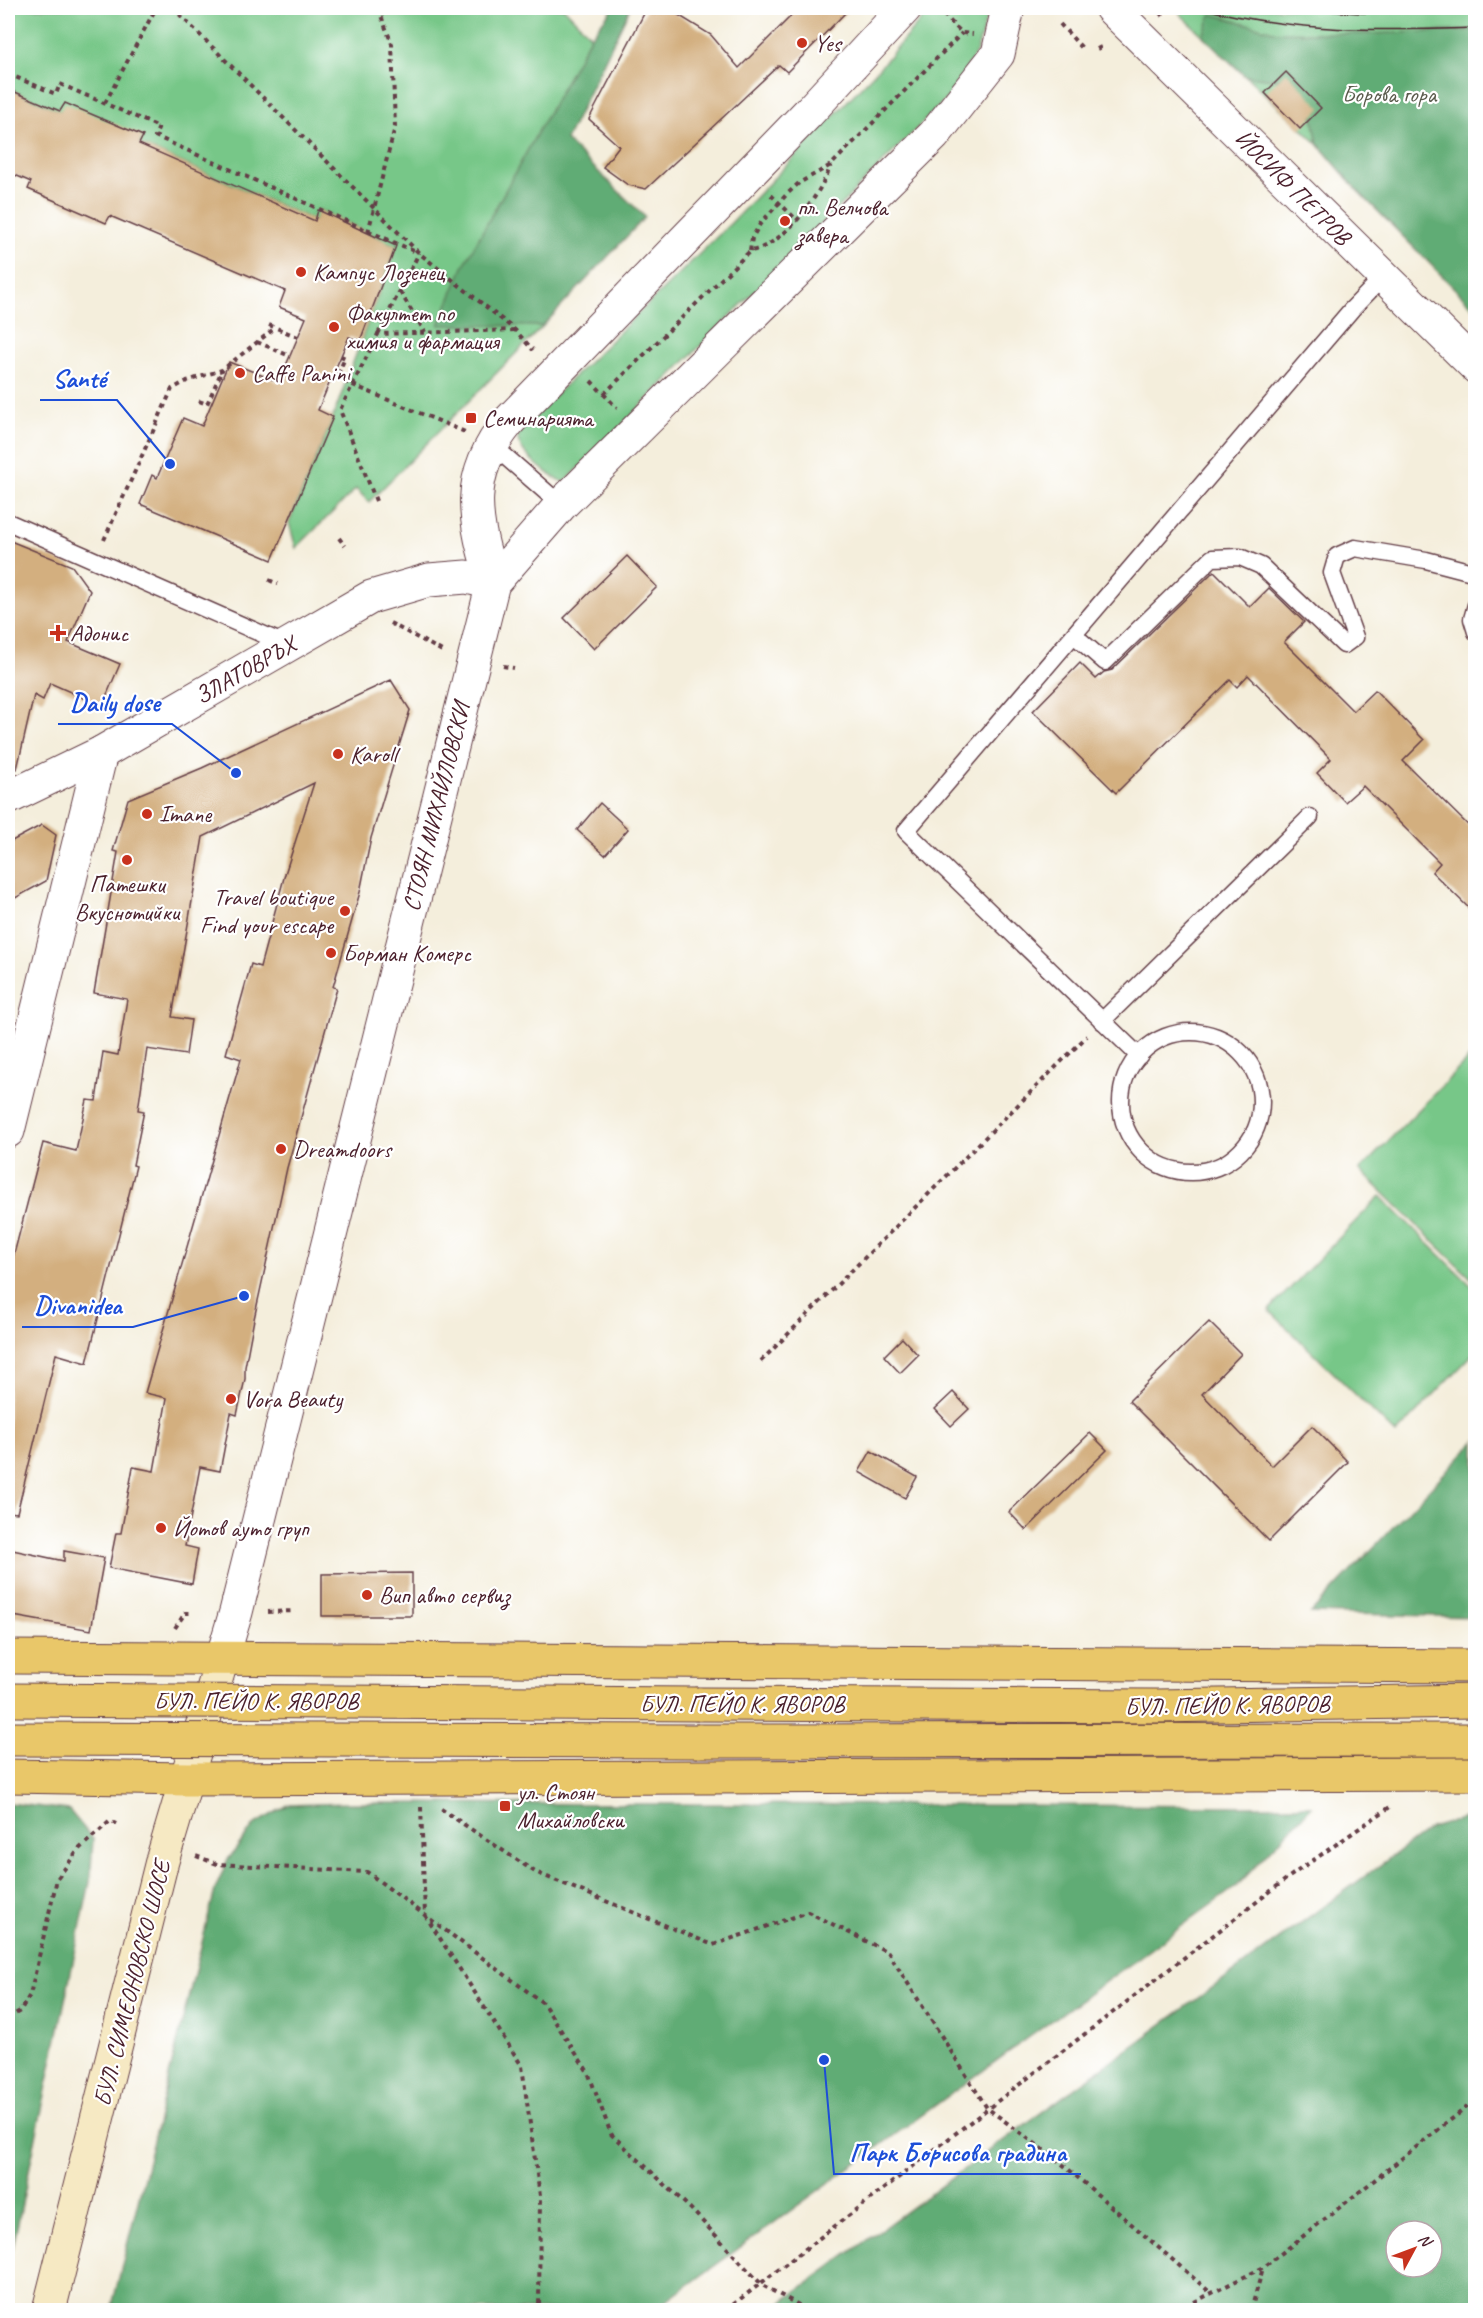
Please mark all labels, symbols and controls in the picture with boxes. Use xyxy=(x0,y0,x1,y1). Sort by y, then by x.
place label: Yes xyxy=(814,28,843,58)
marker: Yes xyxy=(795,36,809,50)
park label: Борова гора xyxy=(1342,79,1437,109)
street label: ЙОСИФ ПЕТРОВ xyxy=(1229,123,1358,252)
place label: пл. Велчова завера xyxy=(794,192,889,251)
marker: пл. Велчова завера xyxy=(778,214,792,228)
place label: Кампус Лозенец xyxy=(313,257,446,288)
marker: Кампус Лозенец xyxy=(294,265,308,279)
place label: Факултет по химия и фармация xyxy=(346,298,500,356)
marker: Факултет по химия и фармация xyxy=(327,320,341,334)
callout: Santé xyxy=(40,356,117,400)
place label: Caffe Panini xyxy=(252,358,352,388)
text: Santé xyxy=(52,362,110,395)
marker: Caffe Panini xyxy=(233,366,247,380)
place label: Семинарията xyxy=(483,403,595,433)
marker: Семинарията xyxy=(464,411,478,425)
place label: Адонис xyxy=(70,618,129,648)
marker: Адонис xyxy=(51,626,65,640)
street label: ЗЛАТОВРЪХ xyxy=(189,628,304,711)
callout: Daily dose xyxy=(58,680,172,724)
text: Daily dose xyxy=(70,686,162,719)
street label: СТОЯН МИХАЙЛОВСКИ xyxy=(396,696,477,914)
place label: Karoll xyxy=(350,739,401,769)
marker: Karoll xyxy=(331,747,345,761)
place label: Imane xyxy=(159,799,213,829)
marker: Imane xyxy=(140,807,154,821)
marker: Патешки Вкуснотийки xyxy=(120,853,134,867)
place label: Патешки Вкуснотийки xyxy=(75,869,181,927)
place label: Travel boutique Find your escape xyxy=(200,882,335,940)
marker: Travel boutique Find your escape xyxy=(338,904,352,918)
place label: Борман Комерс xyxy=(343,938,472,968)
marker: Борман Комерс xyxy=(324,946,338,960)
place label: Dreamdoors xyxy=(293,1134,393,1164)
marker: Dreamdoors xyxy=(274,1142,288,1156)
callout: Divanidea xyxy=(22,1283,133,1327)
text: Divanidea xyxy=(34,1289,124,1322)
place label: Vora Beauty xyxy=(243,1384,344,1414)
marker: Vora Beauty xyxy=(224,1392,238,1406)
place label: Йотов ауто груп xyxy=(173,1513,310,1543)
marker: Йотов ауто груп xyxy=(154,1521,168,1535)
place label: Вип авто сервиз xyxy=(379,1580,512,1611)
marker: Вип авто сервиз xyxy=(360,1588,374,1602)
street label: БУЛ. ПЕЙО К. ЯВОРОВ xyxy=(154,1686,360,1716)
street label: БУЛ. ПЕЙО К. ЯВОРОВ xyxy=(1125,1688,1331,1722)
street label: БУЛ. ПЕЙО К. ЯВОРОВ xyxy=(640,1689,846,1719)
place label: ул. Стоян Михайловски xyxy=(515,1777,625,1835)
marker: ул. Стоян Михайловски xyxy=(498,1799,512,1813)
street label: БУЛ. СИМЕОНОВСКО ШОСЕ xyxy=(87,1854,178,2109)
callout: Парк Борисова градина xyxy=(834,2130,1081,2174)
text: Парк Борисова градина xyxy=(850,2136,1068,2169)
north arrow xyxy=(1384,2219,1444,2279)
text: N xyxy=(1414,2230,1437,2252)

